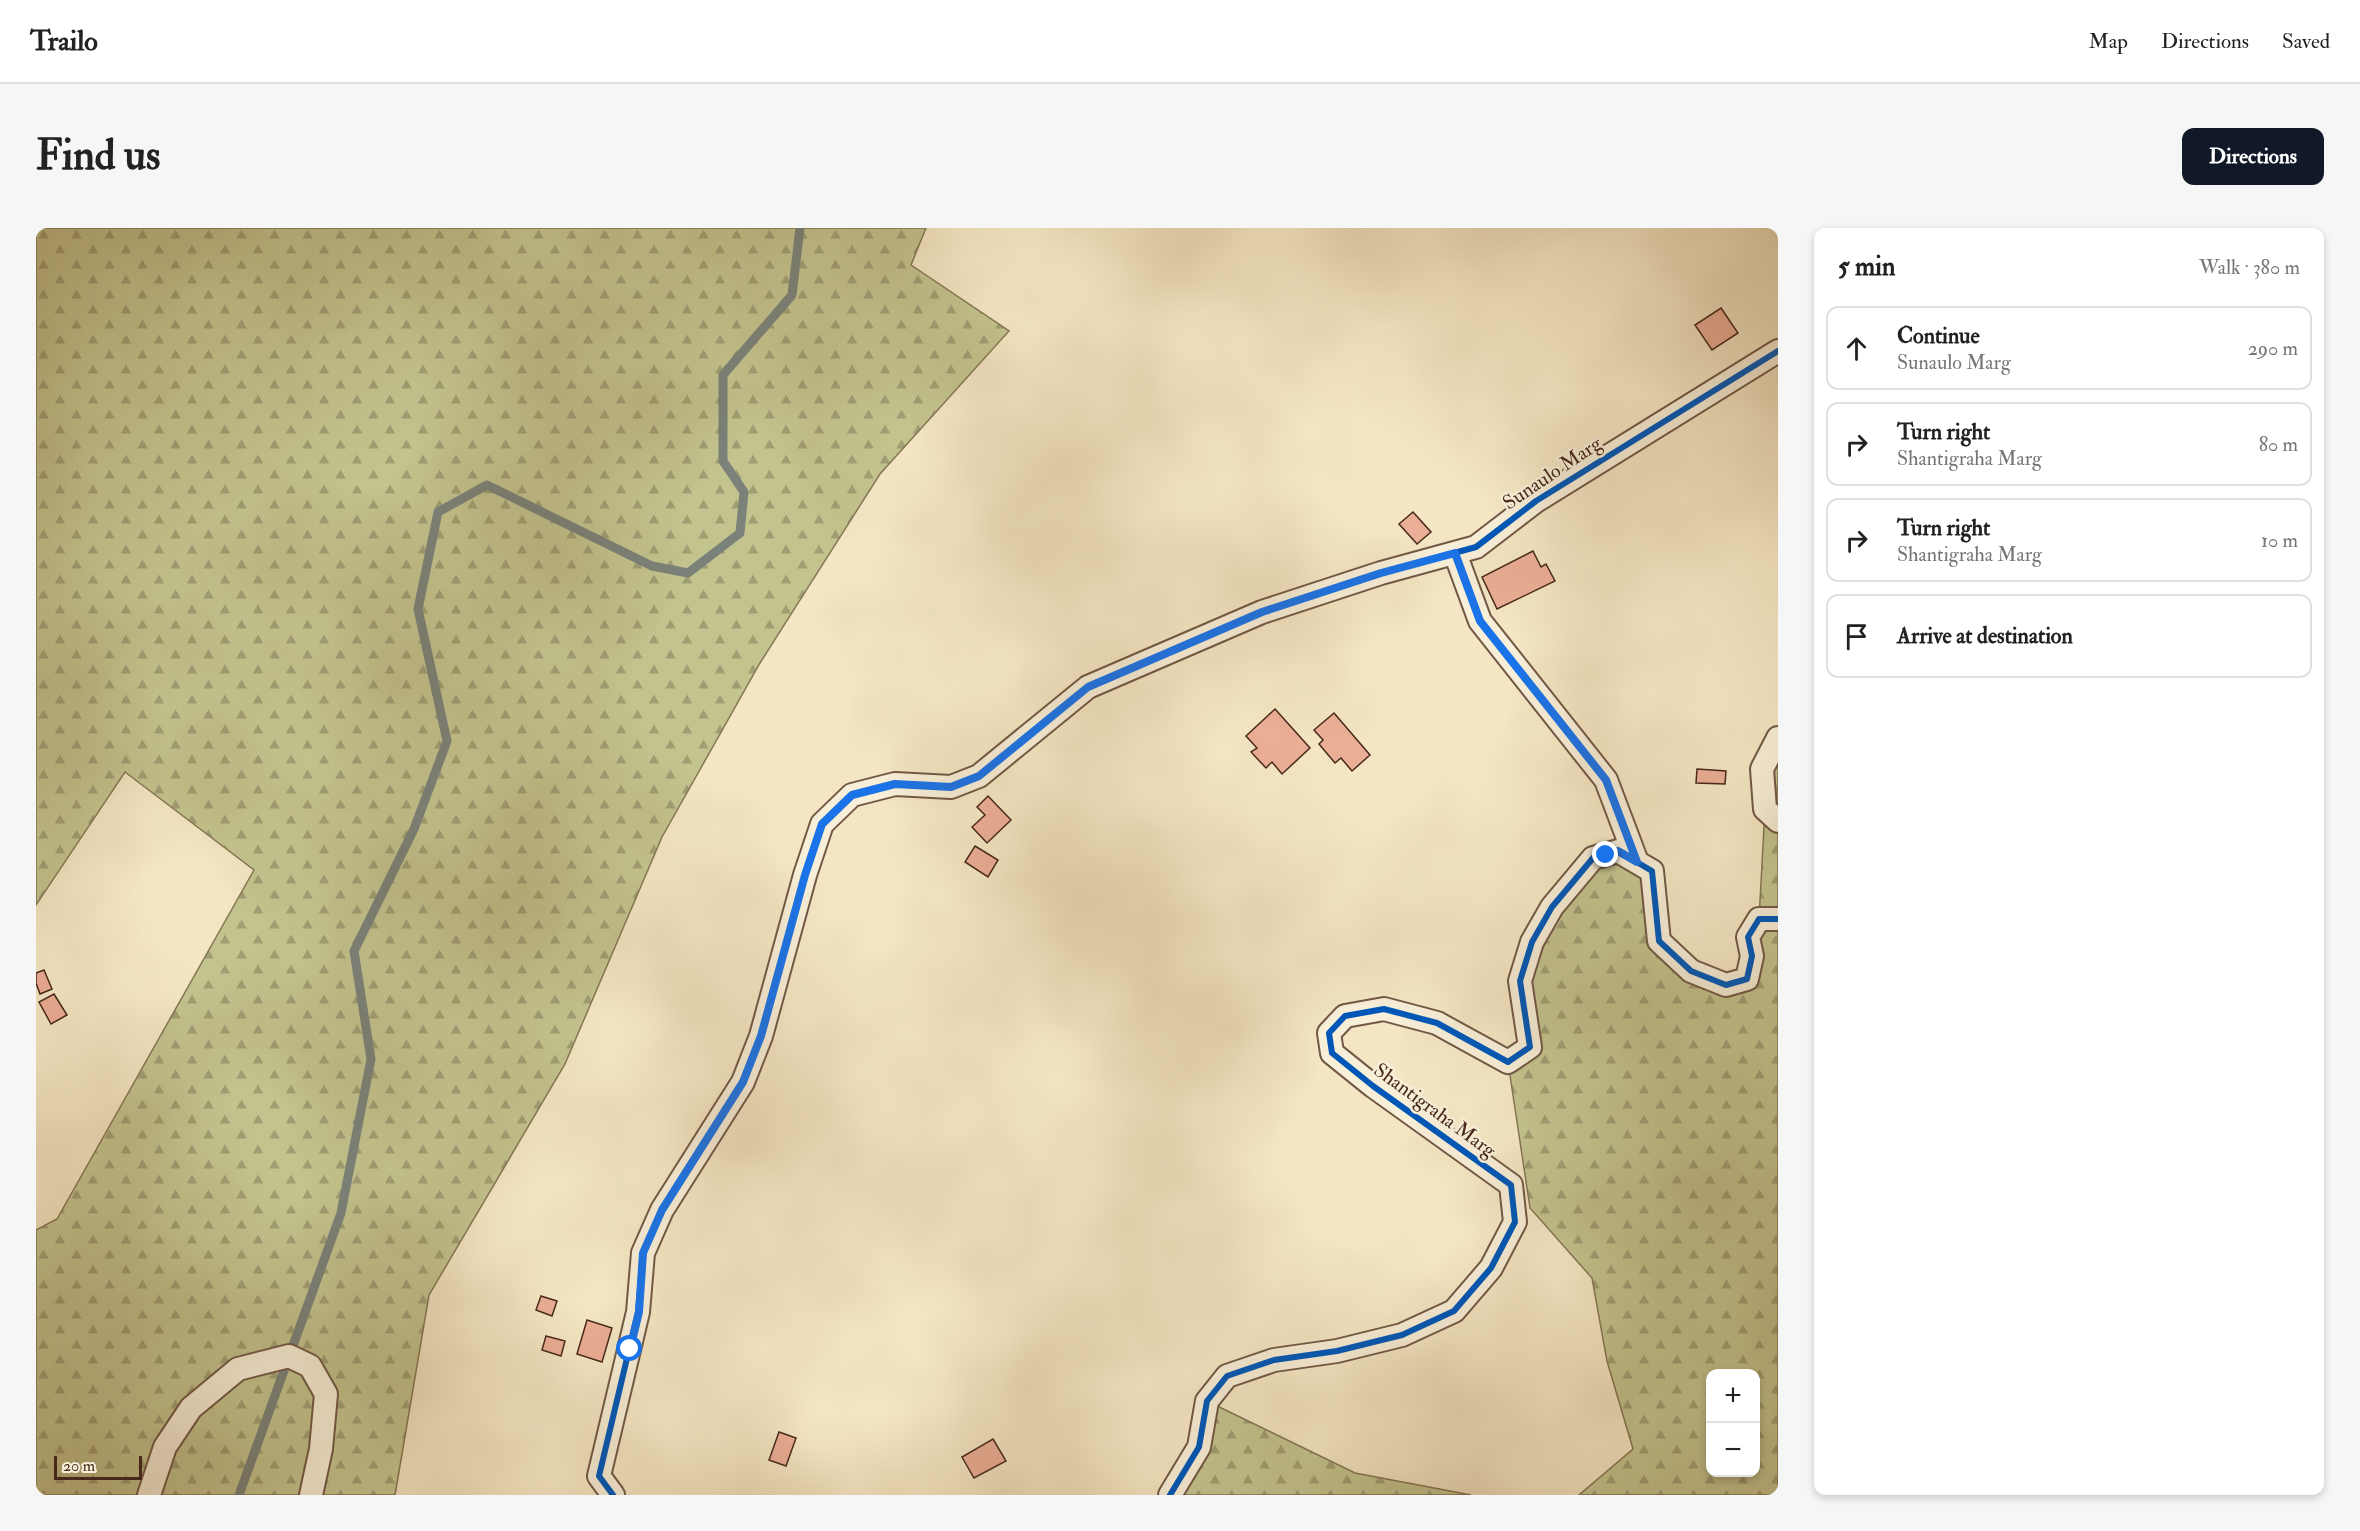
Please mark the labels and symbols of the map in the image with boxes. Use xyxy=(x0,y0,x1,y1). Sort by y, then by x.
street label: Sunaulo Marg xyxy=(1498,430,1607,515)
route end xyxy=(1592,841,1618,867)
street label: Shantigraha Marg xyxy=(1369,1057,1502,1163)
route start xyxy=(616,1335,642,1361)
scale bar xyxy=(54,1453,142,1480)

